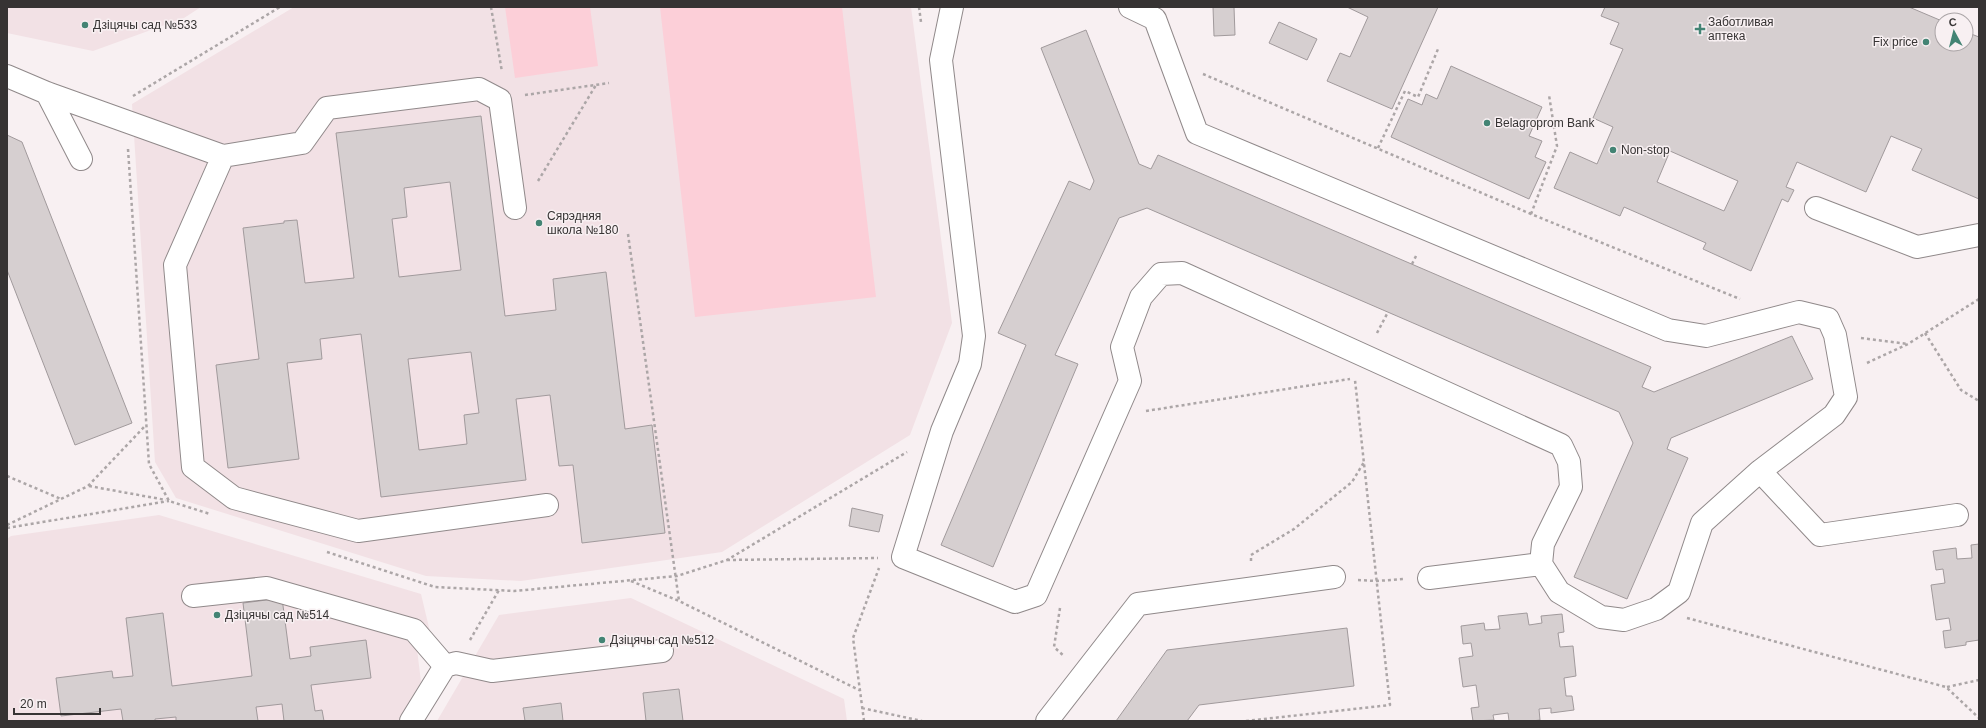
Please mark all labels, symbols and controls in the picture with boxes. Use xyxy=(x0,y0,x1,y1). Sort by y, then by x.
north arrow xyxy=(1934,12,1974,52)
place label: Заботливая аптека xyxy=(1708,15,1774,43)
text: С xyxy=(1948,16,1958,29)
place label: Дзіцячы сад №533 xyxy=(93,18,198,32)
marker: Дзіцячы сад №533 xyxy=(80,20,90,30)
marker: Заботливая аптека xyxy=(1695,24,1705,34)
place label: Fix price xyxy=(1873,35,1918,49)
marker: Fix price xyxy=(1921,37,1931,47)
place label: Belagroprom Bank xyxy=(1495,116,1595,130)
marker: Belagroprom Bank xyxy=(1482,118,1492,128)
place label: Non-stop xyxy=(1621,143,1670,157)
marker: Non-stop xyxy=(1608,145,1618,155)
place label: Сярэдняя школа №180 xyxy=(547,209,619,237)
marker: Сярэдняя школа №180 xyxy=(534,218,544,228)
place label: Дзіцячы сад №514 xyxy=(225,608,330,622)
marker: Дзіцячы сад №514 xyxy=(212,610,222,620)
place label: Дзіцячы сад №512 xyxy=(610,633,715,647)
marker: Дзіцячы сад №512 xyxy=(597,635,607,645)
scale bar xyxy=(14,690,100,716)
text: 20 m xyxy=(20,697,47,711)

